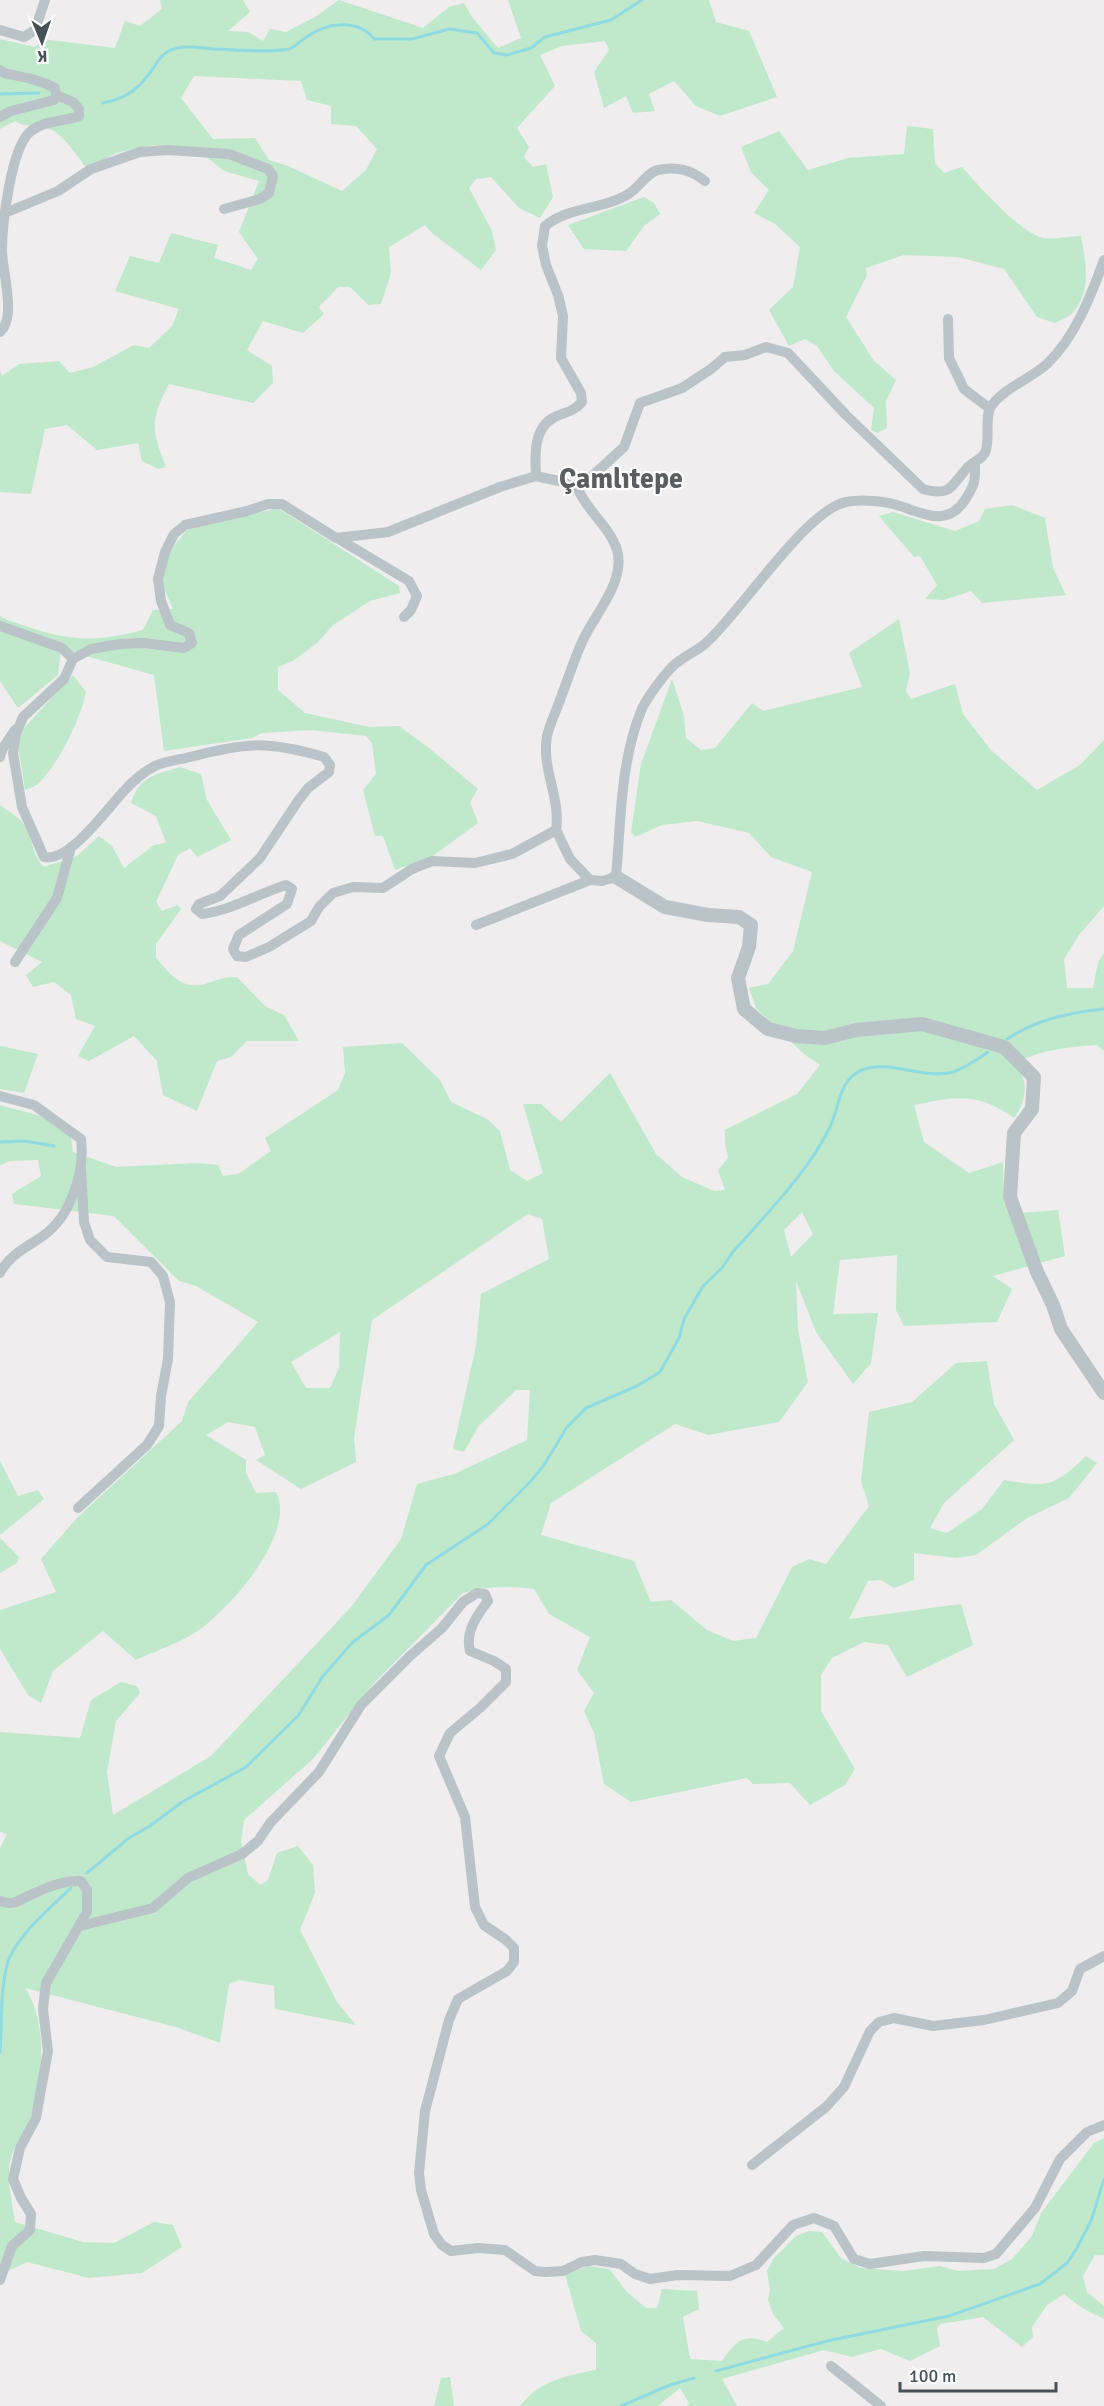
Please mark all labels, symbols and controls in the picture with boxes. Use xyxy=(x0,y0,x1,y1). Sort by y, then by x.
north arrow xyxy=(12,12,72,72)
text: K xyxy=(37,46,48,66)
district label: Çamlıtepe xyxy=(559,462,683,496)
scale bar xyxy=(900,2355,1056,2393)
text: 100 m xyxy=(909,2365,956,2387)

